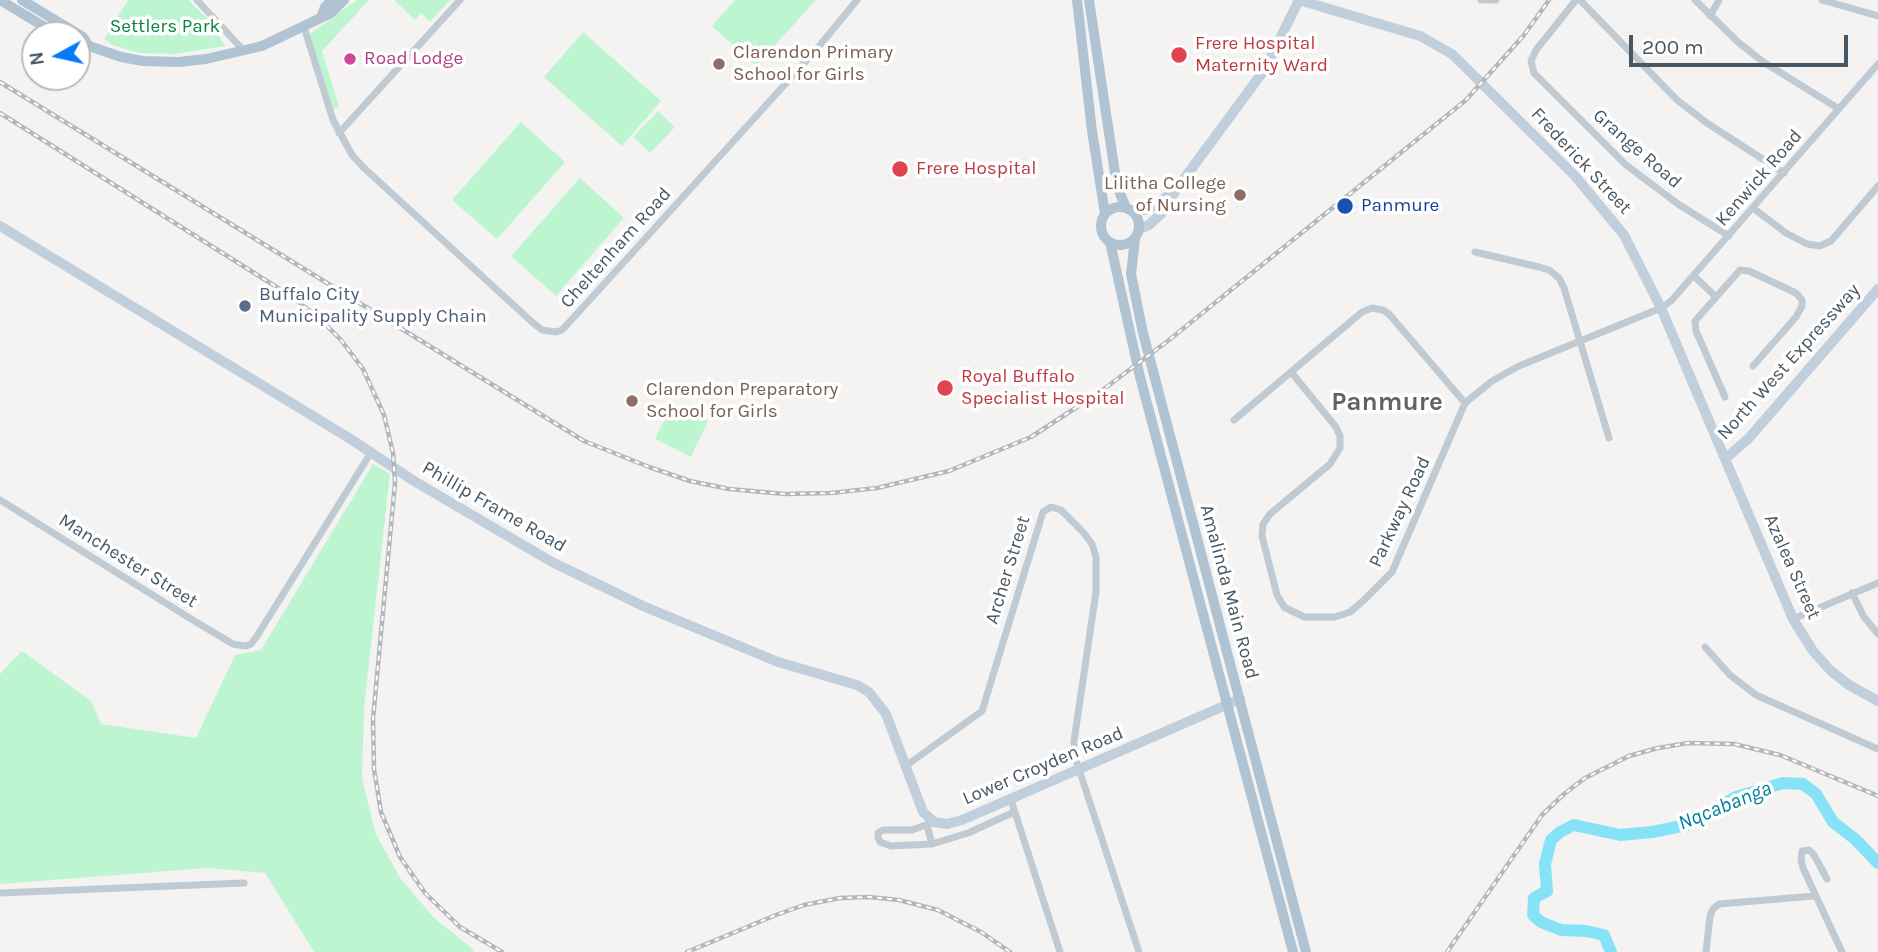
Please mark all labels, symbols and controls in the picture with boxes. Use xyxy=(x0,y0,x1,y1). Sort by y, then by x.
park label: Settlers Park xyxy=(110,16,220,38)
north arrow xyxy=(21,21,91,91)
scale bar xyxy=(1633,21,1852,65)
place label: Frere Hospital Maternity Ward xyxy=(1195,33,1328,77)
text: 200 m xyxy=(1642,35,1704,59)
place label: Clarendon Primary School for Girls xyxy=(733,42,893,86)
marker: Frere Hospital Maternity Ward xyxy=(1169,45,1189,65)
place label: Road Lodge xyxy=(364,48,463,70)
text: N xyxy=(25,50,49,67)
marker: Road Lodge xyxy=(342,51,358,67)
marker: Clarendon Primary School for Girls xyxy=(711,56,727,72)
street label: Frederick Street xyxy=(1526,103,1636,219)
street label: Grange Road xyxy=(1588,104,1686,194)
street label: Kenwick Road xyxy=(1711,125,1807,231)
place label: Frere Hospital xyxy=(916,158,1036,180)
marker: Frere Hospital xyxy=(890,159,910,179)
place label: Lilitha College of Nursing xyxy=(1104,173,1226,217)
street label: Cheltenham Road xyxy=(556,183,676,313)
marker: Lilitha College of Nursing xyxy=(1232,187,1248,203)
place label: Panmure xyxy=(1361,195,1439,217)
marker: Panmure xyxy=(1335,196,1355,216)
street label: North West Expressway xyxy=(1713,279,1865,445)
place label: Buffalo City Municipality Supply Chain xyxy=(259,284,487,328)
marker: Buffalo City Municipality Supply Chain xyxy=(237,298,253,314)
place label: Royal Buffalo Specialist Hospital xyxy=(961,366,1125,410)
marker: Royal Buffalo Specialist Hospital xyxy=(935,378,955,398)
place label: Clarendon Preparatory School for Girls xyxy=(646,379,838,423)
district label: Panmure xyxy=(1331,387,1443,419)
marker: Clarendon Preparatory School for Girls xyxy=(624,393,640,409)
street label: Parkway Road xyxy=(1364,453,1436,571)
street label: Phillip Frame Road xyxy=(418,456,570,558)
street label: Amalinda Main Road xyxy=(1195,502,1263,682)
street label: Manchester Street xyxy=(54,509,202,613)
street label: Azalea Street xyxy=(1759,511,1825,623)
street label: Archer Street xyxy=(981,513,1035,627)
street label: Lower Croyden Road xyxy=(959,722,1127,810)
water label: Nqcabanga xyxy=(1675,776,1775,836)

